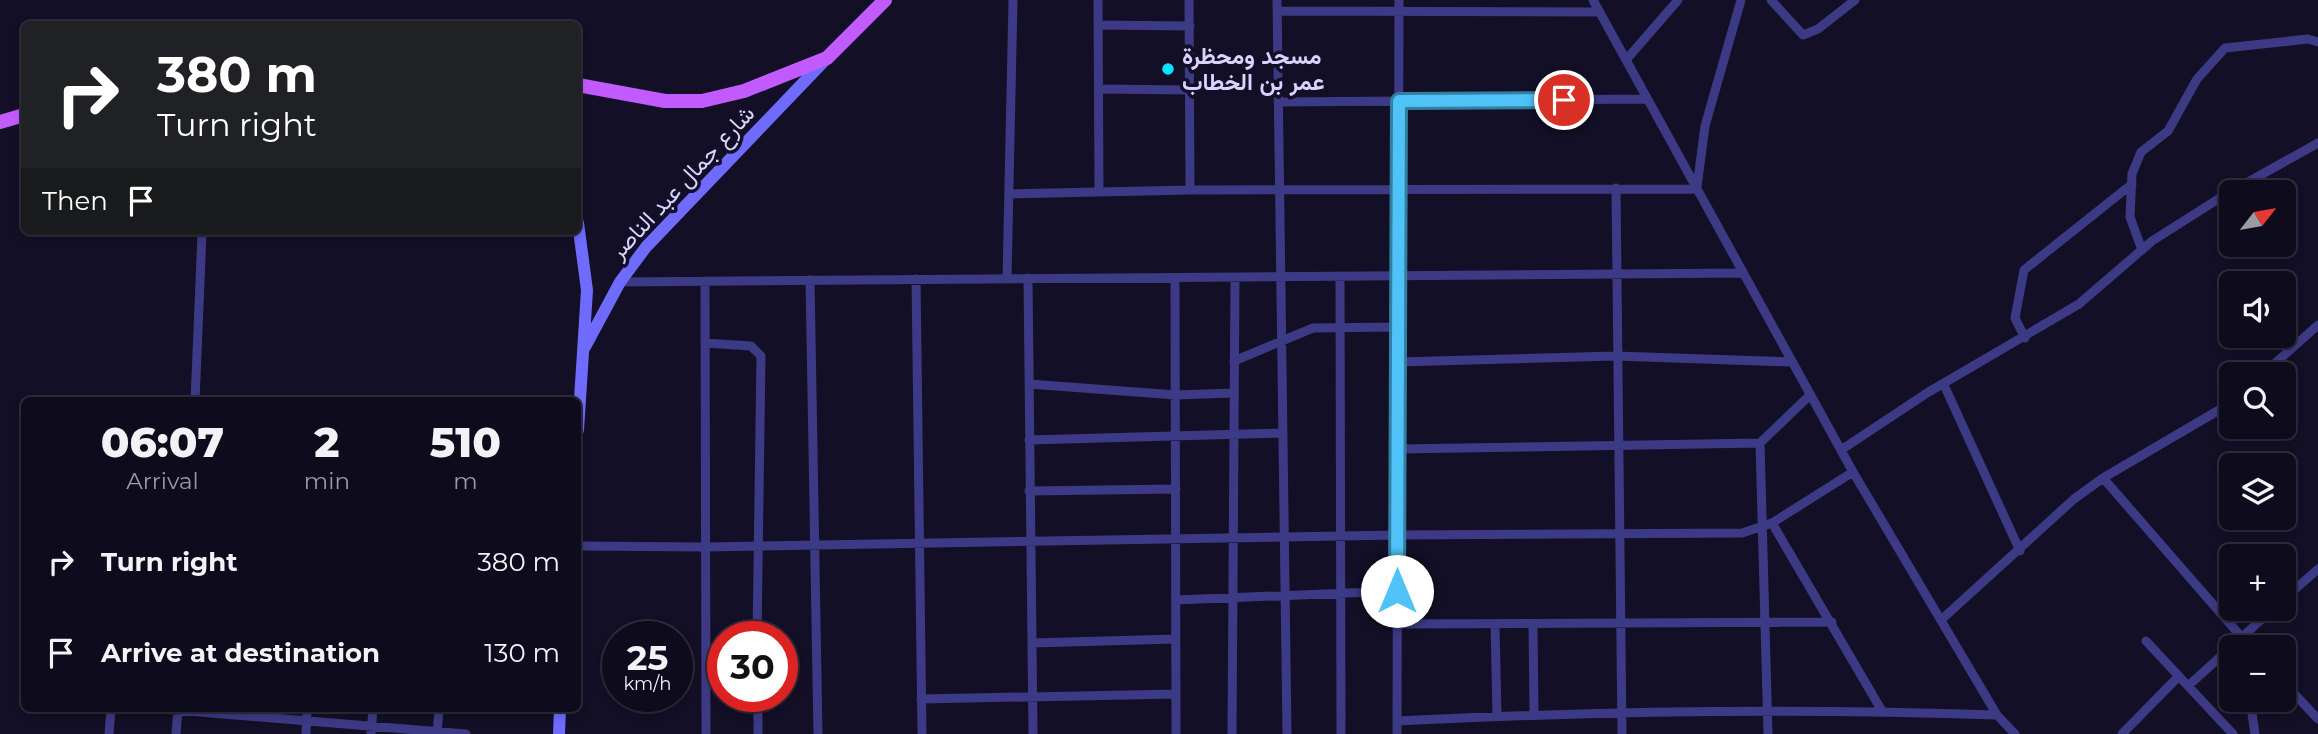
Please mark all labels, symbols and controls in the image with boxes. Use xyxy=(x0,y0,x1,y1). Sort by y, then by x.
place label: مسجد ومحظرة عمر بن الخطاب xyxy=(1182,42,1324,97)
text: 380 m xyxy=(157,45,317,104)
icon: right xyxy=(42,49,133,140)
marker: مسجد ومحظرة عمر بن الخطاب xyxy=(1160,61,1176,77)
pin xyxy=(1534,70,1594,130)
icon: arrive xyxy=(1545,81,1583,119)
street label: شارع جمال عبد الناصر xyxy=(603,99,762,267)
text: Turn right xyxy=(157,105,317,144)
north arrow xyxy=(2219,180,2296,257)
map controls xyxy=(2219,180,2296,712)
icon: arrive xyxy=(122,182,160,220)
text: Then xyxy=(42,185,108,217)
button: sound xyxy=(2219,271,2296,348)
button: search xyxy=(2219,362,2296,439)
text: 06:07 xyxy=(101,416,224,468)
text: 2 xyxy=(314,416,340,468)
text: 510 xyxy=(430,416,501,468)
button: layers xyxy=(2219,453,2296,530)
text: Arrival xyxy=(126,467,199,495)
text: min xyxy=(304,467,350,495)
text: m xyxy=(453,467,478,495)
icon: right xyxy=(42,543,80,581)
button: + xyxy=(2219,544,2296,621)
text: Turn right xyxy=(101,546,237,578)
text: 380 m xyxy=(477,546,560,578)
position arrow xyxy=(1360,554,1434,628)
speed limit sign: 30 xyxy=(707,621,798,712)
icon: arrive xyxy=(42,634,80,672)
button: − xyxy=(2219,635,2296,712)
text: 25 xyxy=(627,636,668,679)
text: Arrive at destination xyxy=(101,637,380,669)
text: 130 m xyxy=(484,637,560,669)
text: km/h xyxy=(623,673,672,695)

